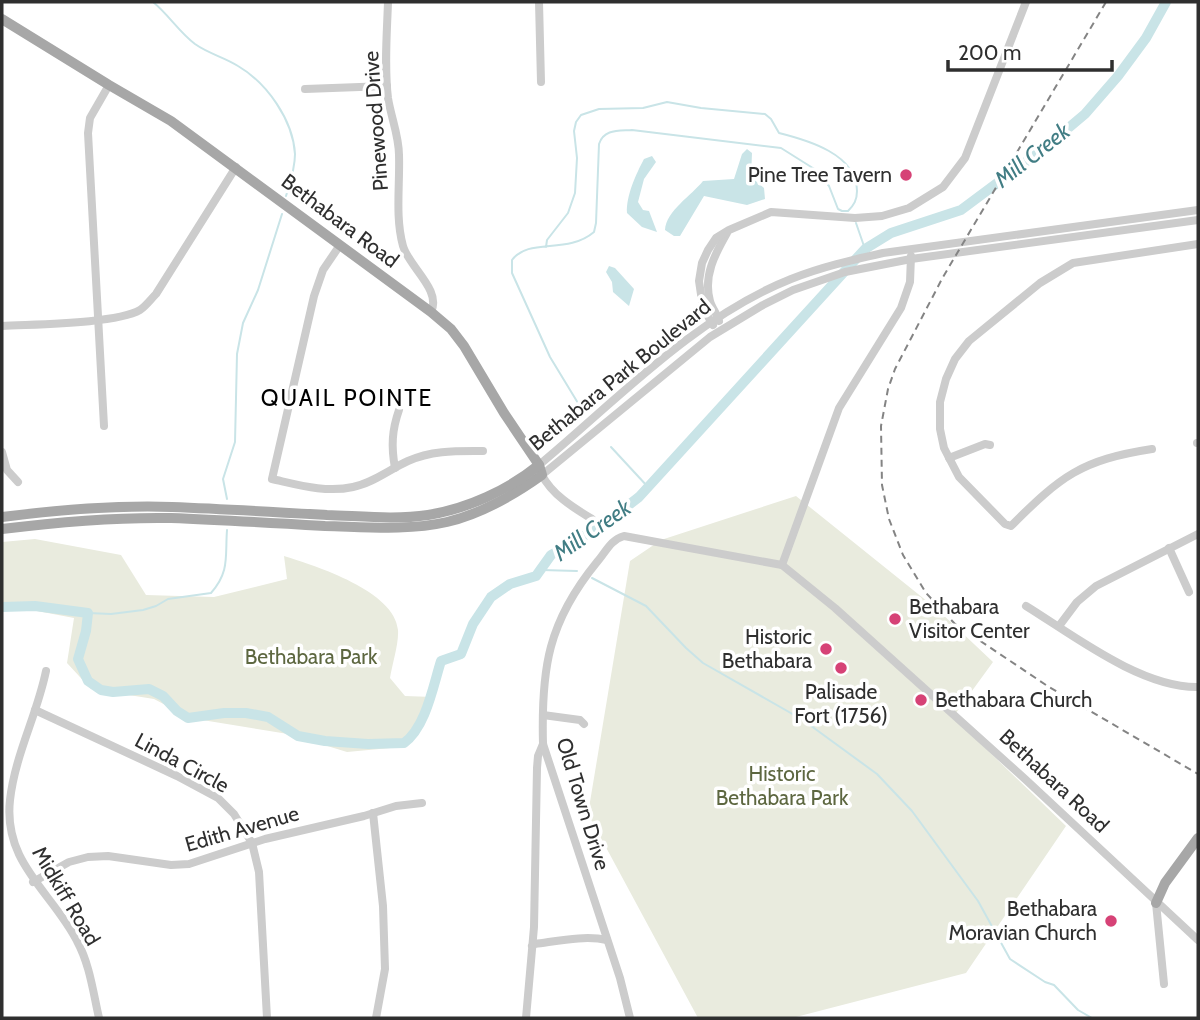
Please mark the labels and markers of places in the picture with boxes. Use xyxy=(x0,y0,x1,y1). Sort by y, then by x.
place label: Pine Tree Tavern xyxy=(748,162,892,187)
marker: Pine Tree Tavern xyxy=(898,167,914,183)
place label: Bethabara Visitor Center xyxy=(909,594,1030,643)
marker: Bethabara Visitor Center xyxy=(887,611,903,627)
place label: Historic Bethabara xyxy=(722,624,812,673)
marker: Historic Bethabara xyxy=(818,641,834,657)
marker: Palisade Fort (1756) xyxy=(833,660,849,676)
place label: Palisade Fort (1756) xyxy=(794,679,888,728)
place label: Bethabara Church xyxy=(935,687,1092,712)
marker: Bethabara Church xyxy=(913,692,929,708)
place label: Bethabara Moravian Church xyxy=(949,896,1097,945)
marker: Bethabara Moravian Church xyxy=(1103,913,1119,929)

